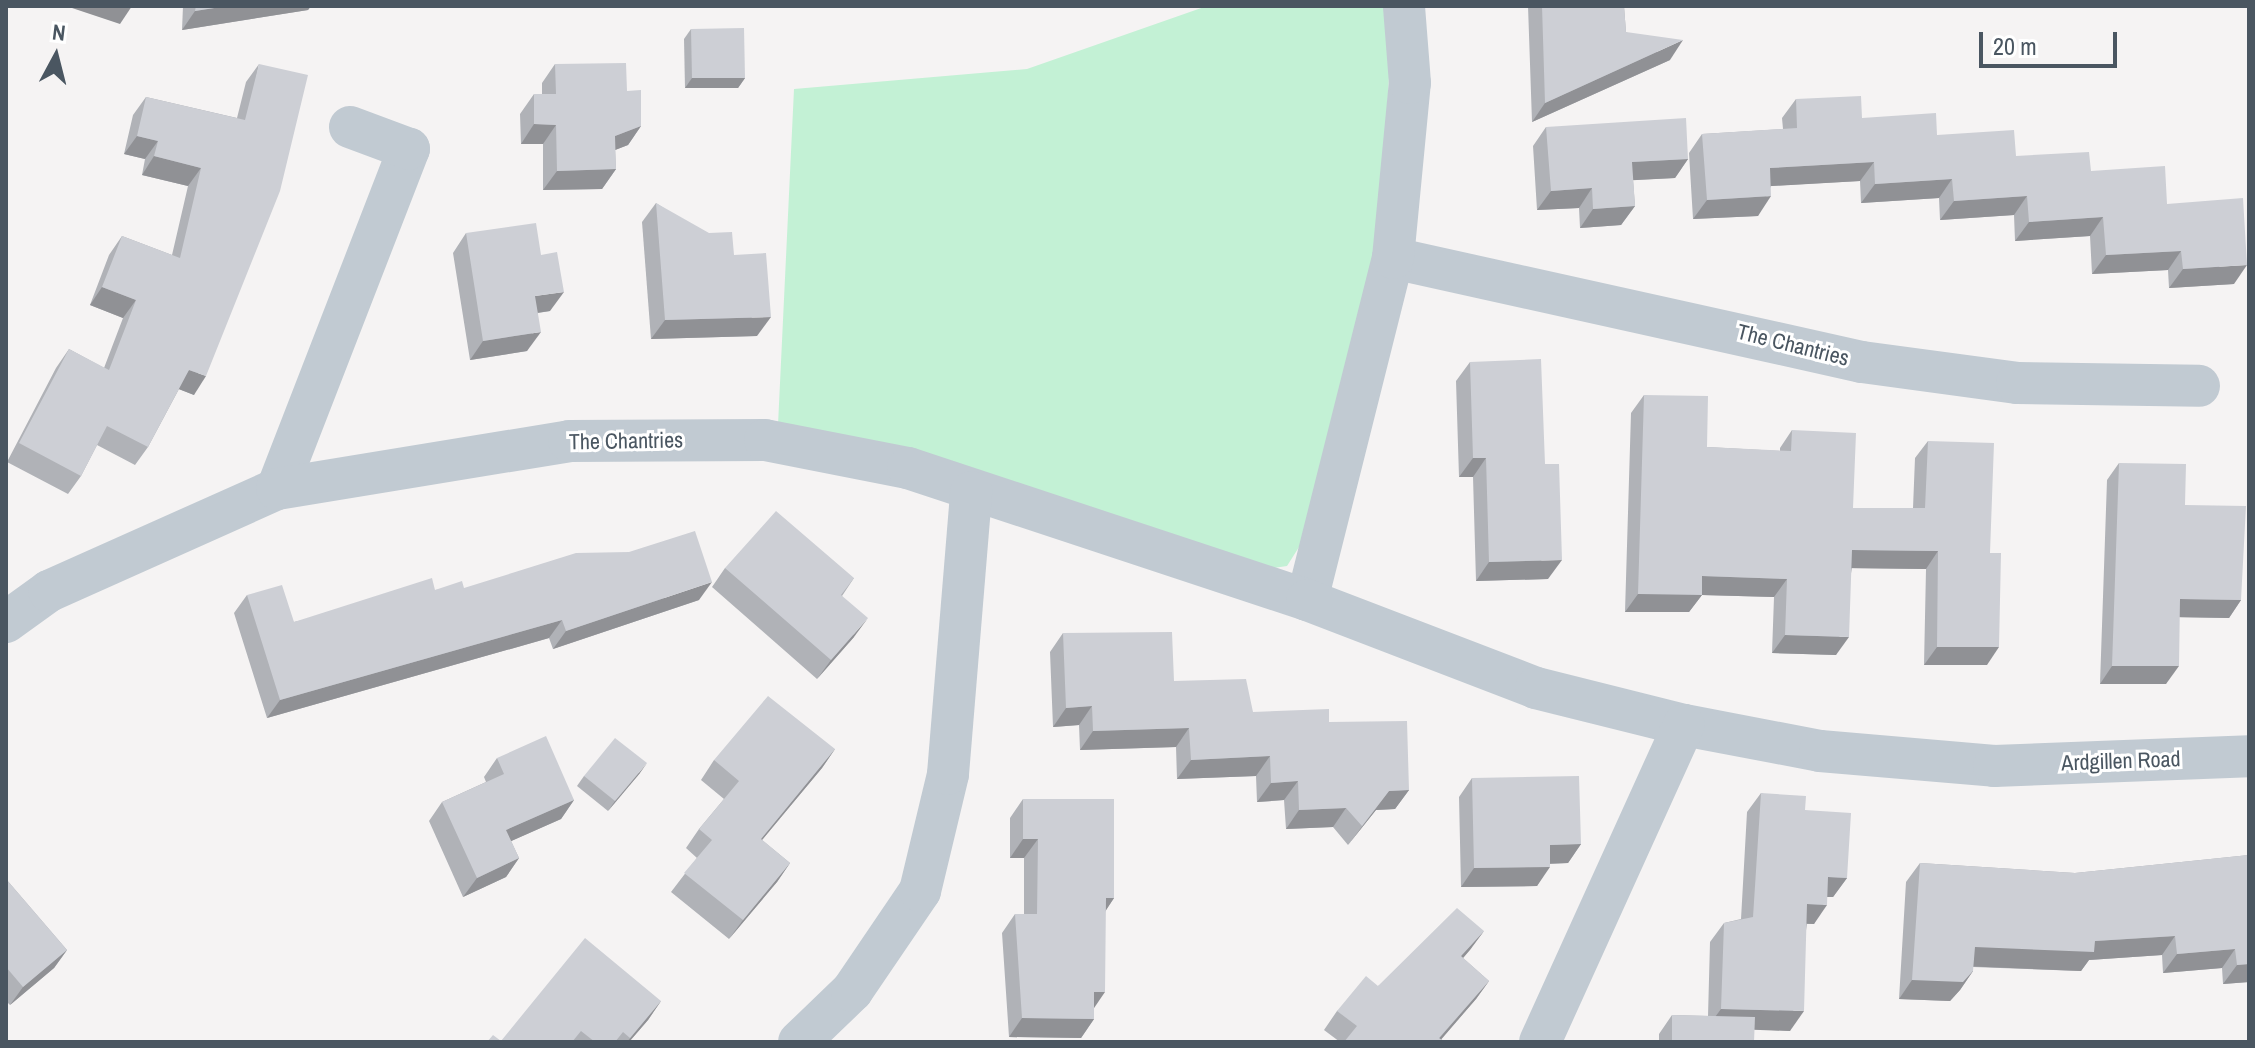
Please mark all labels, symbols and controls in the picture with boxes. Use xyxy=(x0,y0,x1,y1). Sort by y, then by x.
north arrow xyxy=(16,16,96,96)
text: N xyxy=(51,16,67,48)
scale bar xyxy=(1983,16,2121,66)
text: 20 m xyxy=(1993,30,2037,62)
street label: The Chantries xyxy=(1734,318,1852,372)
street label: The Chantries xyxy=(569,427,683,455)
street label: Ardgillen Road xyxy=(2061,746,2181,776)

